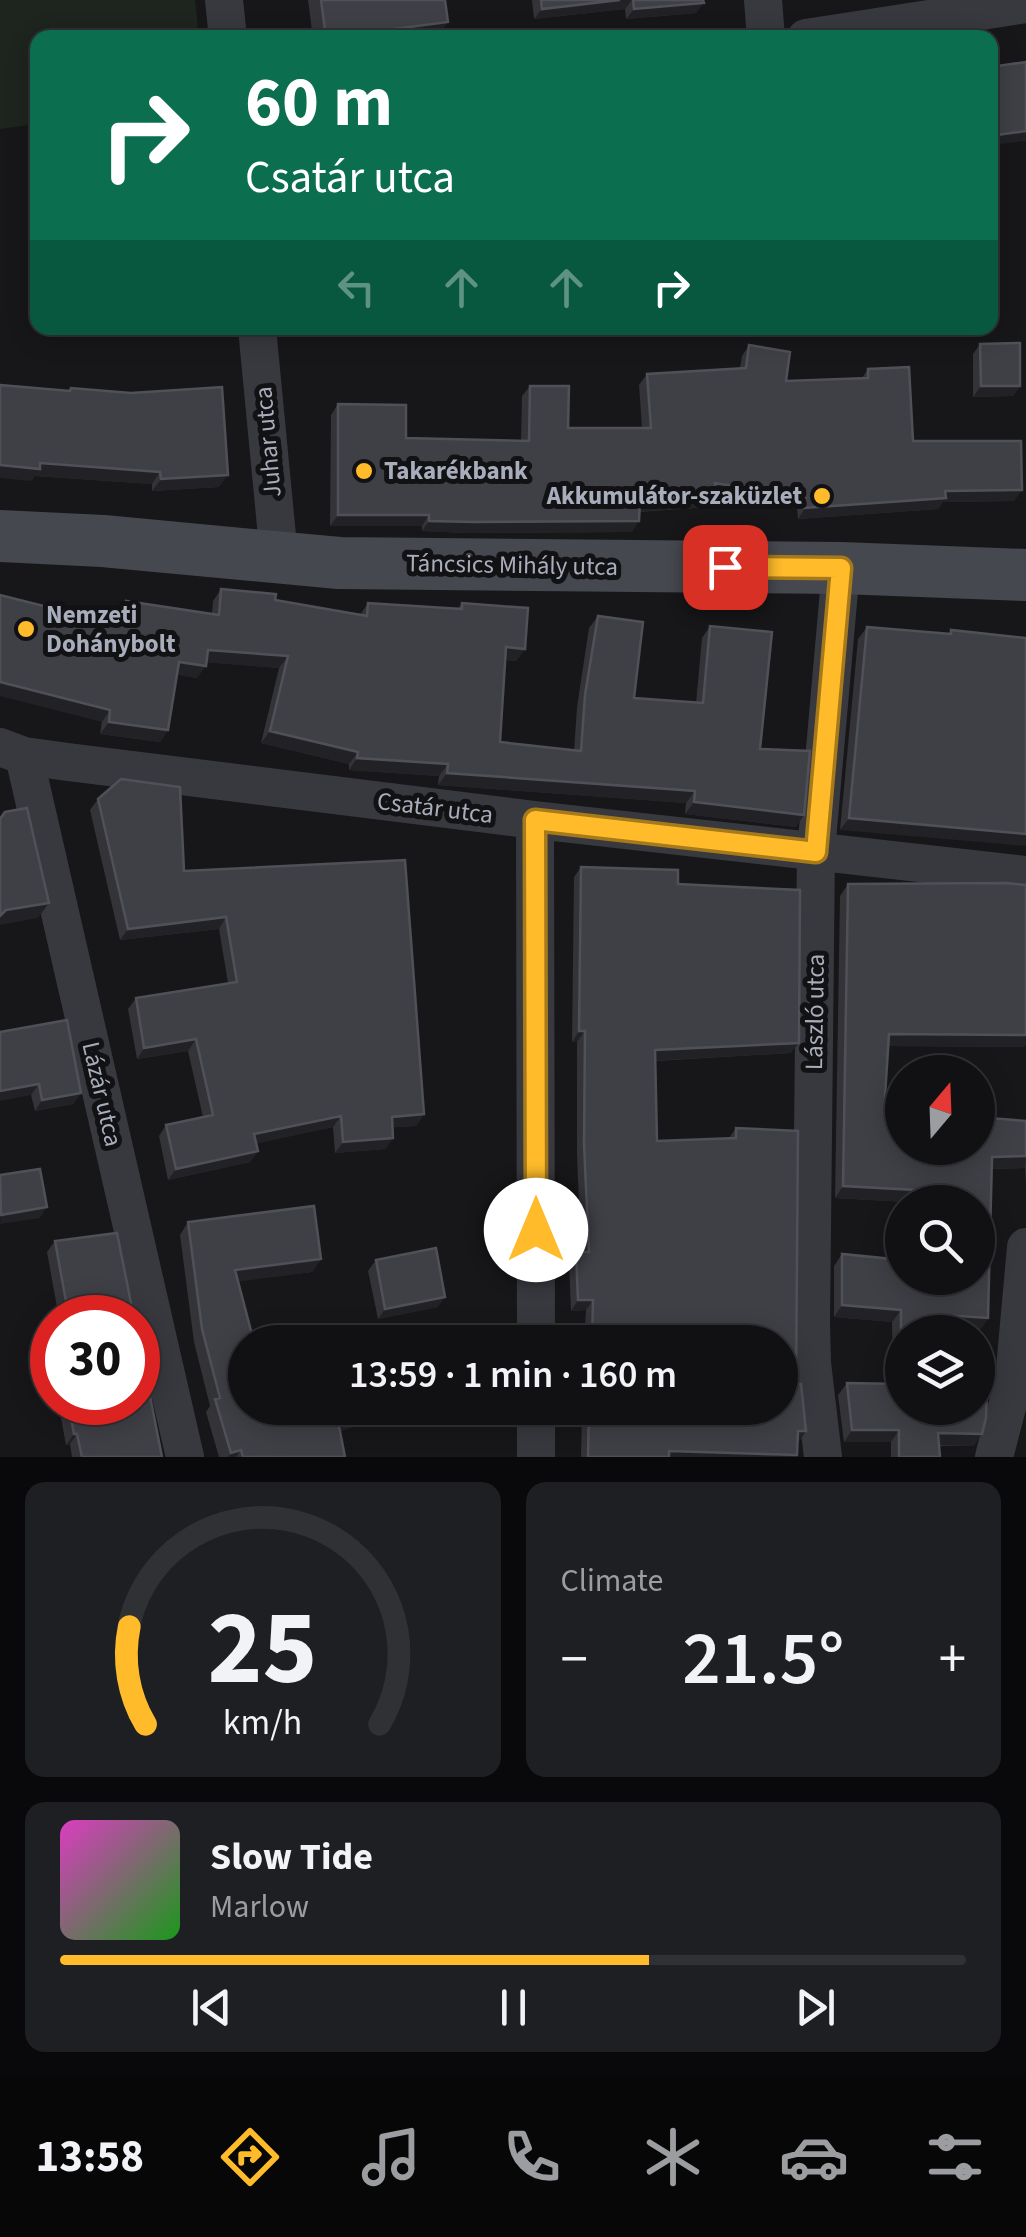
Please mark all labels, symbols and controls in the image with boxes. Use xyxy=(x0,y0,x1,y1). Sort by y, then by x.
text: 60 m xyxy=(245,53,393,153)
icon: right xyxy=(80,70,210,200)
text: Csatár utca xyxy=(245,146,455,210)
icon: left xyxy=(329,260,384,315)
icon: ahead xyxy=(434,260,489,315)
icon: ahead xyxy=(539,260,594,315)
icon: right xyxy=(644,260,699,315)
street label: Juhar utca xyxy=(245,385,291,499)
place label: Takarékbank xyxy=(384,453,528,489)
marker: Takarékbank xyxy=(353,460,375,482)
place label: Akkumulátor-szaküzlet xyxy=(546,478,802,514)
marker: Akkumulátor-szaküzlet xyxy=(811,485,833,507)
pin xyxy=(683,525,768,610)
icon: arrive xyxy=(698,540,753,595)
street label: Táncsics Mihály utca xyxy=(406,545,618,585)
place label: Nemzeti Dohánybolt xyxy=(46,597,176,662)
marker: Nemzeti Dohánybolt xyxy=(15,618,37,640)
street label: Csatár utca xyxy=(375,783,495,833)
street label: László utca xyxy=(796,954,834,1070)
street label: Lázár utca xyxy=(72,1038,132,1150)
north arrow xyxy=(885,1055,995,1165)
map controls xyxy=(885,1055,995,1425)
position arrow xyxy=(484,1178,588,1282)
button: search xyxy=(885,1185,995,1295)
speed limit sign: 30 xyxy=(30,1295,160,1425)
button: layers xyxy=(885,1315,995,1425)
text: 13:59 · 1 min · 160 m xyxy=(349,1348,677,1402)
text: Climate xyxy=(561,1558,663,1604)
text: 25 xyxy=(208,1576,318,1724)
text: 21.5° xyxy=(682,1606,844,1713)
text: − xyxy=(561,1621,588,1699)
text: + xyxy=(939,1621,966,1699)
text: km/h xyxy=(223,1697,302,1748)
text: Slow Tide xyxy=(210,1830,373,1884)
text: Marlow xyxy=(210,1884,309,1930)
icon: previous xyxy=(184,1980,239,2035)
icon: pause xyxy=(486,1980,541,2035)
icon: next xyxy=(788,1980,843,2035)
icon: directions xyxy=(215,2122,285,2192)
icon: music xyxy=(356,2122,426,2192)
icon: phone xyxy=(497,2122,567,2192)
icon: climate xyxy=(638,2122,708,2192)
icon: car xyxy=(779,2122,849,2192)
icon: filters xyxy=(920,2122,990,2192)
text: 13:58 xyxy=(36,2125,144,2189)

